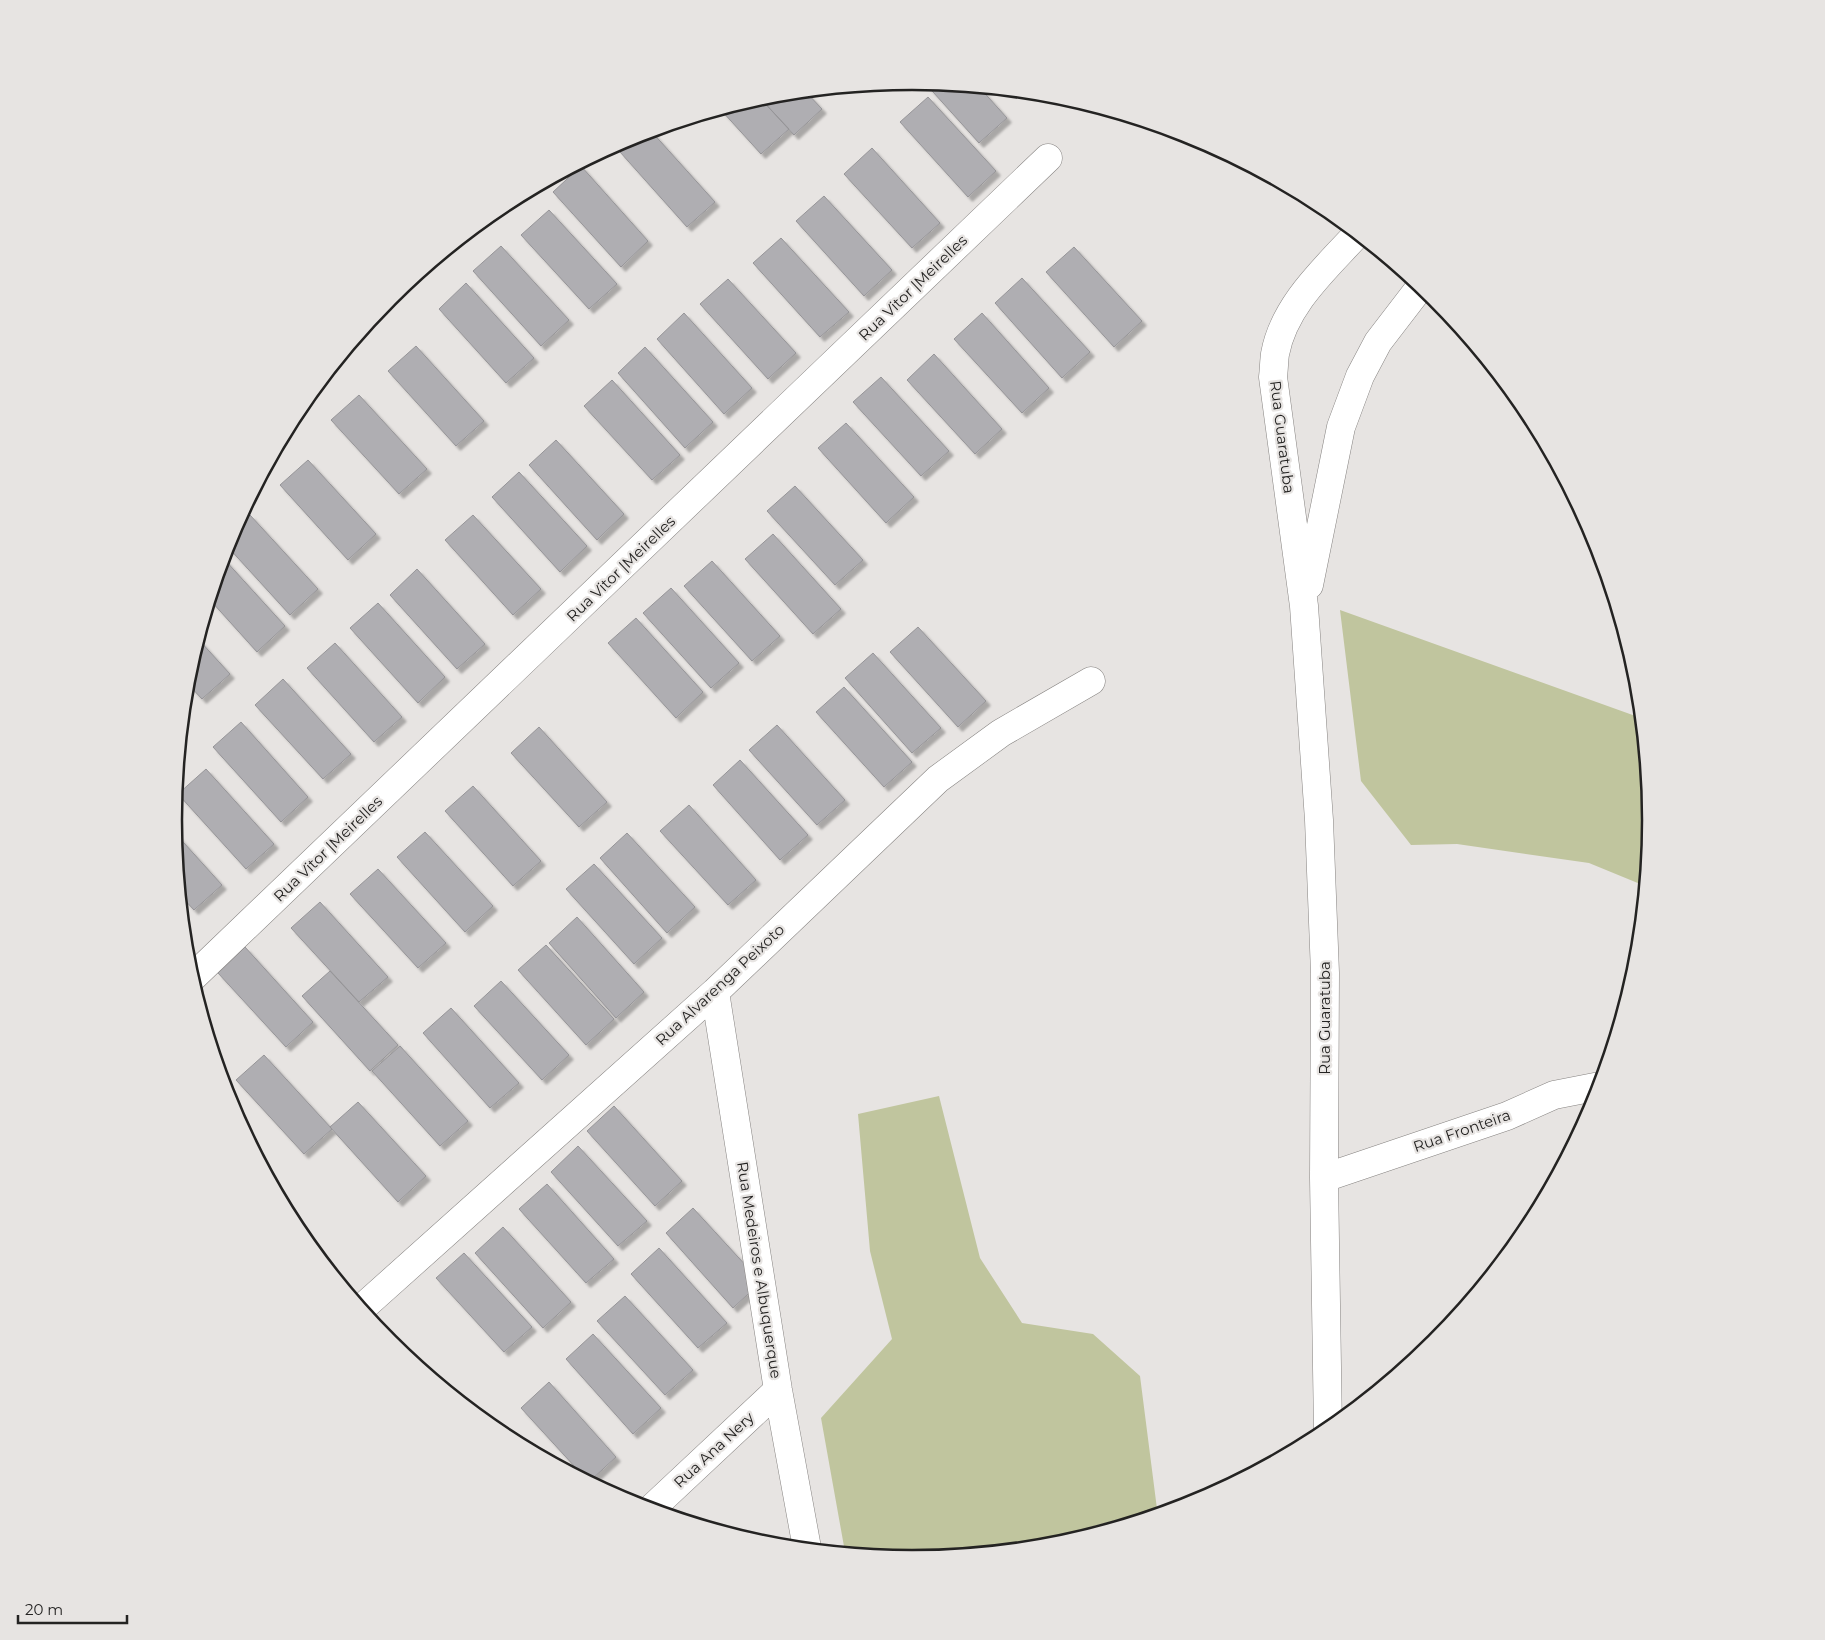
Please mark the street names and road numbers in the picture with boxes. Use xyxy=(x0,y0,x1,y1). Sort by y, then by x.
street label: Rua Vitor |Meirelles xyxy=(854,231,971,345)
street label: Rua Guaratuba xyxy=(1266,379,1299,494)
street label: Rua Vitor |Meirelles xyxy=(562,512,679,626)
street label: Rua Vitor |Meirelles xyxy=(269,792,386,906)
street label: Rua Alvarenga Peixoto xyxy=(651,920,788,1049)
street label: Rua Guaratuba xyxy=(1315,961,1334,1075)
street label: Rua Fronteira xyxy=(1411,1105,1513,1156)
street label: Rua Medeiros e Albuquerque xyxy=(733,1160,786,1380)
street label: Rua Ana Nery xyxy=(670,1407,758,1492)

